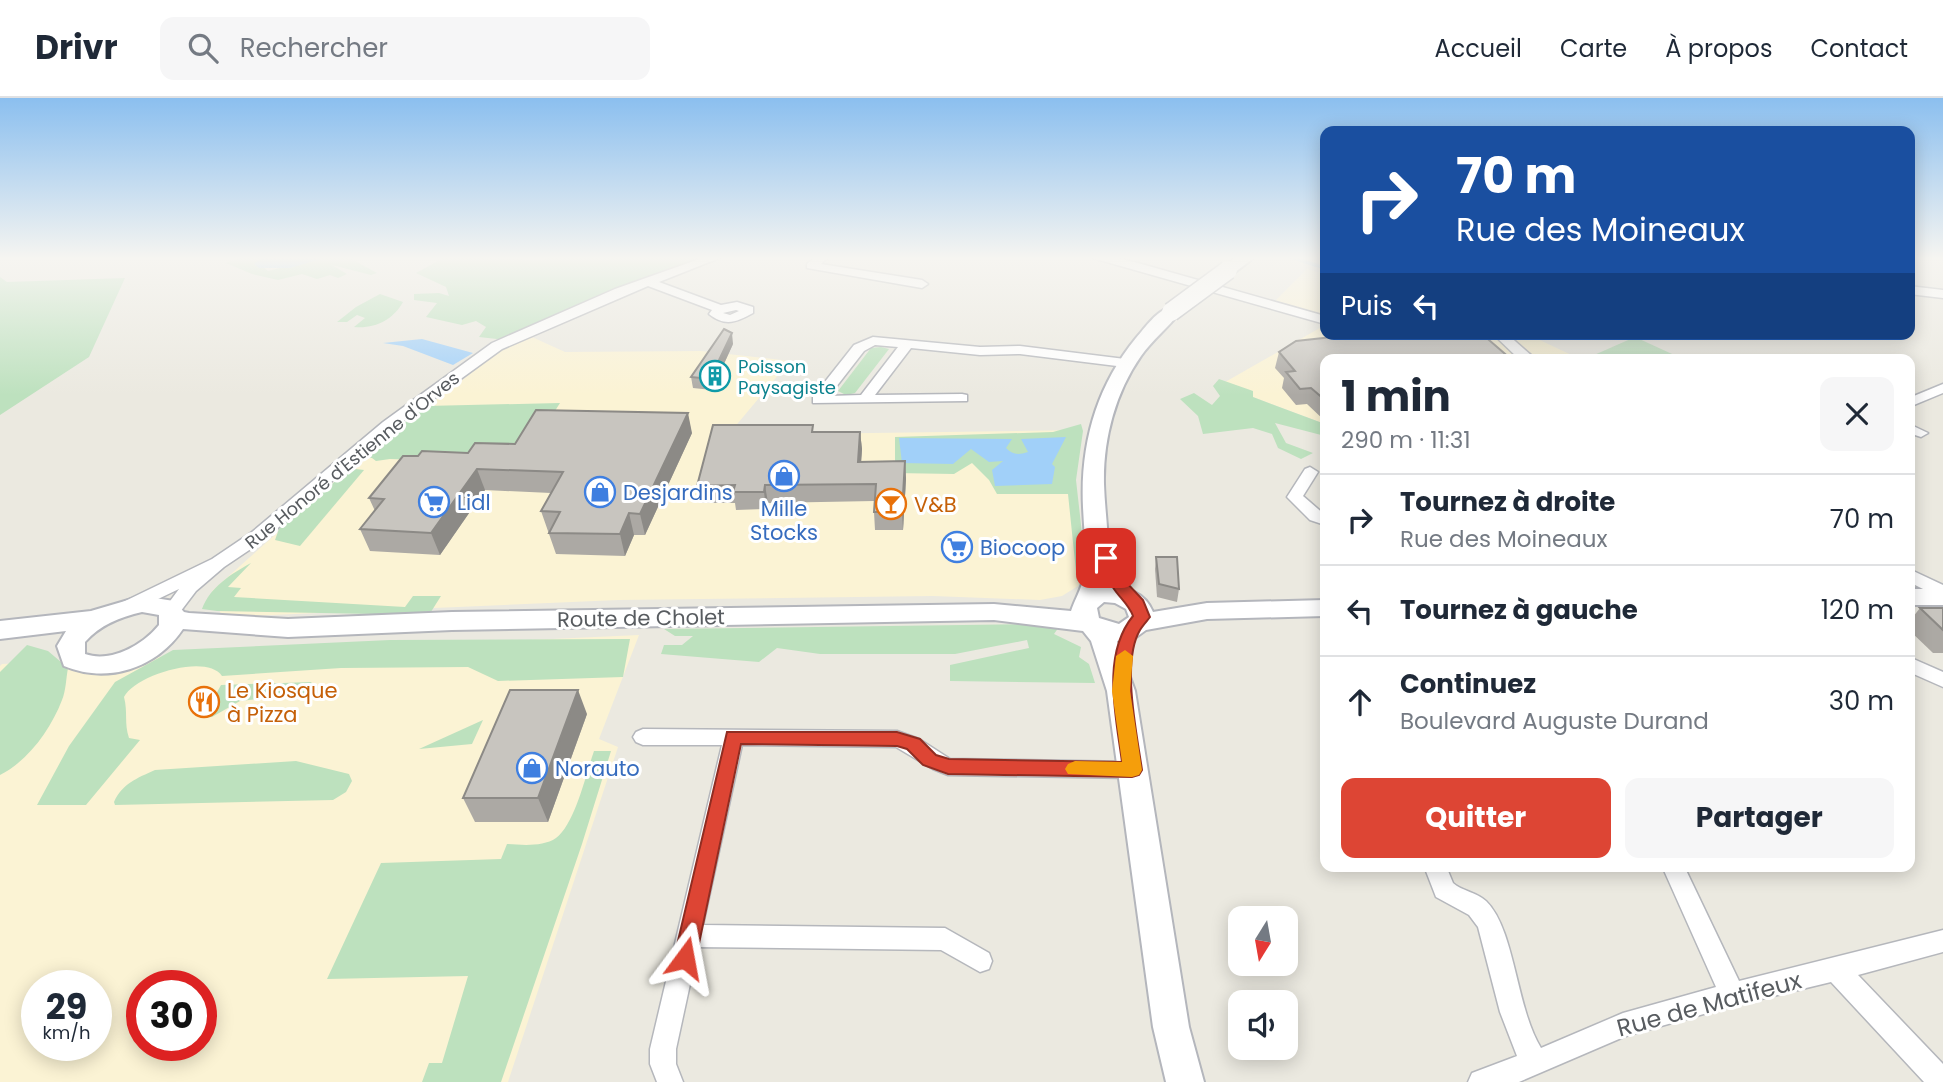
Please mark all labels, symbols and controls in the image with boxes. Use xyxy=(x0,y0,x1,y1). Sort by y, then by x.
search box xyxy=(160,17,650,80)
text: Drivr xyxy=(35,24,118,71)
icon: search xyxy=(184,29,222,67)
text: Rechercher xyxy=(240,30,388,66)
text: Accueil xyxy=(1435,32,1522,65)
text: Carte xyxy=(1560,32,1627,65)
text: À propos xyxy=(1665,32,1772,65)
text: Contact xyxy=(1810,32,1908,65)
text: 70 m xyxy=(1456,142,1576,210)
icon: right xyxy=(1341,154,1432,245)
text: Rue des Moineaux xyxy=(1456,207,1745,252)
icon: left xyxy=(1407,287,1445,325)
text: Puis xyxy=(1341,288,1393,324)
place label: Poisson Paysagiste xyxy=(738,354,836,400)
building icon: Poisson Paysagiste xyxy=(698,359,732,393)
street label: Rue Honoré d'Estienne d'Orves xyxy=(239,365,465,555)
text: 1 min xyxy=(1341,367,1451,426)
button: close xyxy=(1820,377,1894,451)
text: 290 m · 11:31 xyxy=(1341,424,1471,456)
shop icon: Mille Stocks xyxy=(767,459,801,493)
shop icon: Desjardins xyxy=(583,475,617,509)
place label: Desjardins xyxy=(623,478,733,507)
text: Tournez à droite xyxy=(1400,484,1615,520)
supermarket icon: Lidl xyxy=(417,485,451,519)
bar icon: V&B xyxy=(874,487,908,521)
place label: Lidl xyxy=(457,488,491,517)
place label: V&B xyxy=(914,490,957,519)
place label: Mille Stocks xyxy=(750,494,818,547)
icon: right xyxy=(1341,501,1379,539)
text: 70 m xyxy=(1830,501,1894,537)
text: Rue des Moineaux xyxy=(1400,523,1608,555)
pin xyxy=(1076,528,1136,588)
supermarket icon: Biocoop xyxy=(940,530,974,564)
place label: Biocoop xyxy=(980,533,1065,562)
icon: arrive xyxy=(1087,539,1125,577)
icon: left xyxy=(1341,592,1379,630)
text: Tournez à gauche xyxy=(1400,592,1638,628)
text: 120 m xyxy=(1821,592,1894,628)
street label: Route de Cholet xyxy=(557,602,725,634)
text: Continuez xyxy=(1400,666,1536,702)
place label: Le Kiosque à Pizza xyxy=(227,676,338,729)
icon: ahead xyxy=(1341,683,1379,721)
text: 30 m xyxy=(1829,683,1894,719)
restaurant icon: Le Kiosque à Pizza xyxy=(187,685,221,719)
text: Boulevard Auguste Durand xyxy=(1400,705,1709,737)
shop icon: Norauto xyxy=(515,751,549,785)
place label: Norauto xyxy=(555,754,640,783)
button: Quitter xyxy=(1341,778,1611,858)
button: Partager xyxy=(1625,778,1894,858)
north arrow xyxy=(1228,906,1298,976)
map controls xyxy=(1228,906,1298,1060)
position arrow xyxy=(648,921,722,995)
street label: Rue de Matifeux xyxy=(1613,963,1805,1045)
speed limit sign: 30 xyxy=(126,970,217,1061)
text: 29 xyxy=(46,982,87,1031)
button: sound xyxy=(1228,990,1298,1060)
text: km/h xyxy=(43,1020,90,1045)

